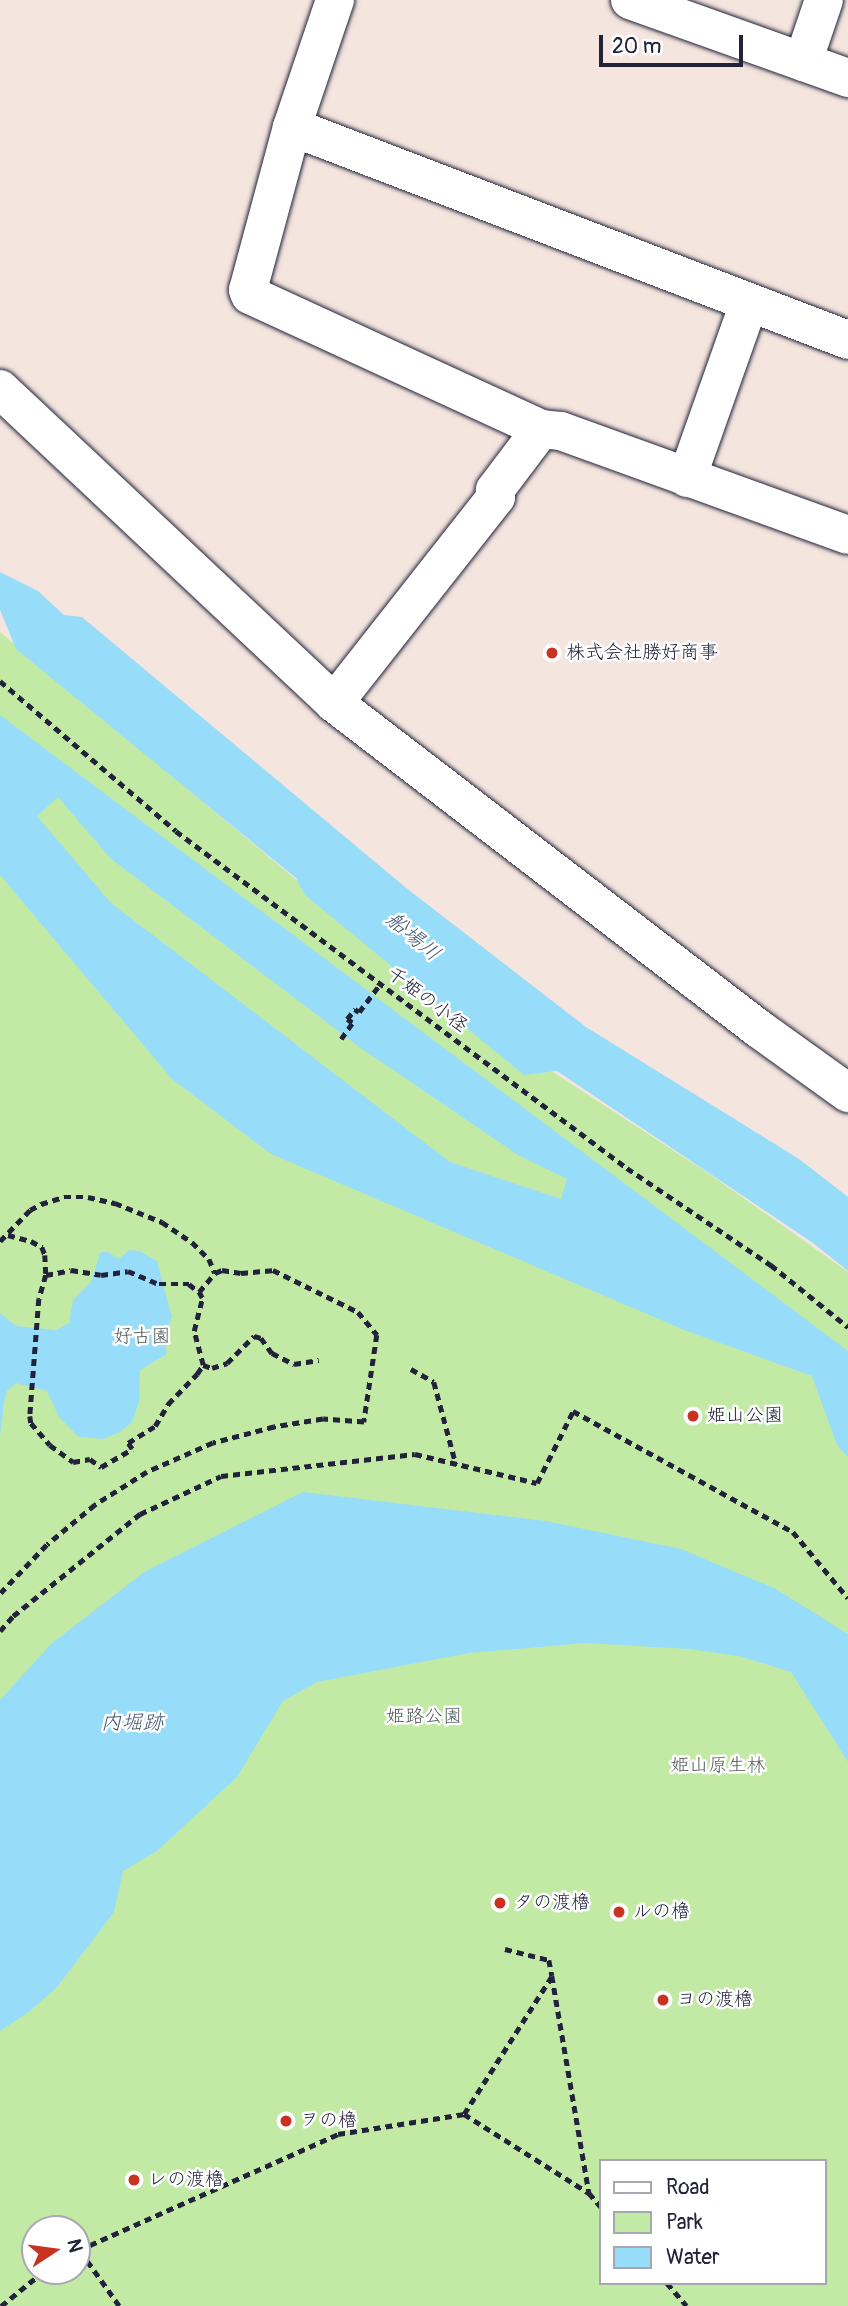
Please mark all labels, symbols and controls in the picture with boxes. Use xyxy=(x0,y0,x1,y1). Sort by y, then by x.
scale bar xyxy=(603,21,746,65)
text: 20 m xyxy=(612,33,661,60)
place label: 株式会社勝好商事 xyxy=(566,642,718,664)
marker: 株式会社勝好商事 xyxy=(544,645,560,661)
water label: 船場川 xyxy=(381,907,445,967)
street label: 千姫の小径 xyxy=(382,962,472,1038)
park label: 好古園 xyxy=(114,1326,170,1348)
place label: 姫山公園 xyxy=(707,1405,783,1427)
marker: 姫山公園 xyxy=(685,1408,701,1424)
park label: 姫路公園 xyxy=(386,1706,462,1728)
water label: 内堀跡 xyxy=(101,1710,163,1736)
park label: 姫山原生林 xyxy=(671,1755,765,1777)
place label: タの渡櫓 xyxy=(514,1892,590,1914)
marker: タの渡櫓 xyxy=(492,1895,508,1911)
place label: ルの櫓 xyxy=(633,1901,690,1923)
marker: ルの櫓 xyxy=(611,1904,627,1920)
place label: ヨの渡櫓 xyxy=(677,1989,753,2011)
marker: ヨの渡櫓 xyxy=(655,1992,671,2008)
place label: ヲの櫓 xyxy=(300,2110,357,2132)
marker: ヲの櫓 xyxy=(278,2113,294,2129)
legend xyxy=(600,2159,827,2285)
place label: レの渡櫓 xyxy=(148,2169,224,2191)
marker: レの渡櫓 xyxy=(126,2172,142,2188)
text: Road xyxy=(666,2174,710,2201)
text: Park xyxy=(666,2209,703,2236)
north arrow xyxy=(21,2215,91,2285)
text: N xyxy=(61,2237,88,2255)
text: Water xyxy=(666,2244,719,2271)

